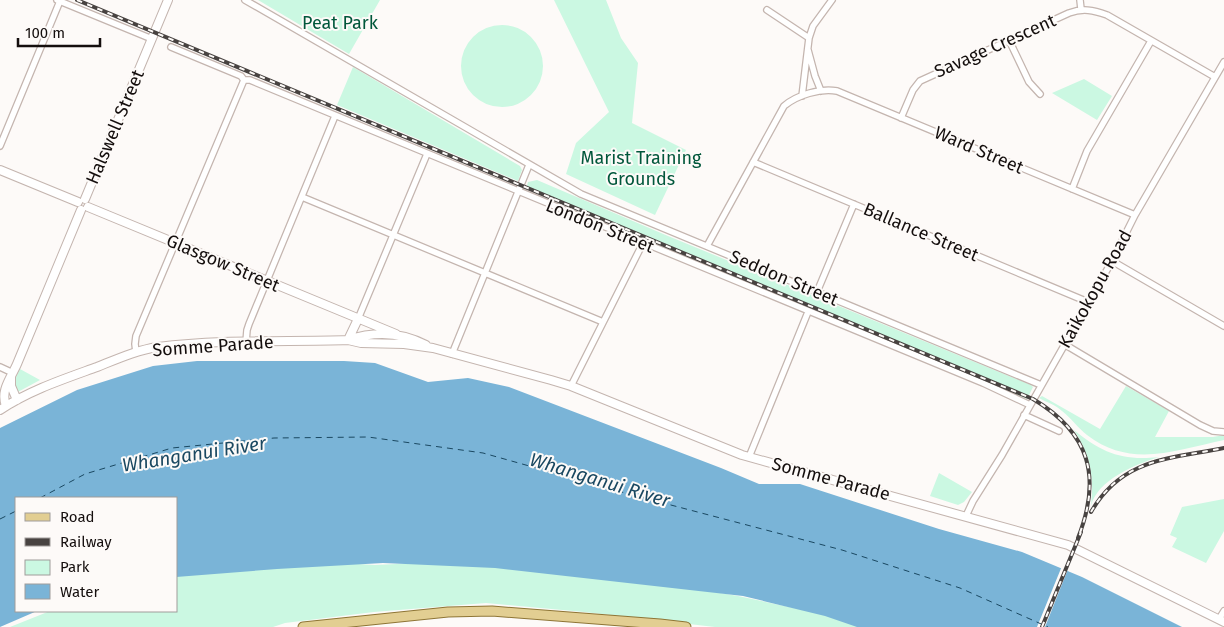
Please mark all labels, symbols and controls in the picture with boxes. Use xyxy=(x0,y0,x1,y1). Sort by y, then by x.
street label: Savage Crescent xyxy=(931,9,1060,83)
park label: Peat Park xyxy=(302,12,379,34)
scale bar xyxy=(18,15,100,47)
text: 100 m xyxy=(25,24,65,42)
street label: Halswell Street xyxy=(81,66,149,188)
street label: Ward Street xyxy=(931,121,1027,179)
park label: Marist Training Grounds xyxy=(581,147,702,190)
street label: London Street xyxy=(543,194,658,258)
street label: Ballance Street xyxy=(860,198,982,266)
street label: Kaikokopu Road xyxy=(1053,226,1137,352)
street label: Glasgow Street xyxy=(163,229,283,297)
street label: Seddon Street xyxy=(726,245,842,311)
street label: Somme Parade xyxy=(152,331,274,361)
water label: Whanganui River xyxy=(120,431,268,477)
water label: Whanganui River xyxy=(527,448,674,512)
street label: Somme Parade xyxy=(769,453,893,505)
legend xyxy=(15,497,178,612)
text: Road xyxy=(60,508,95,526)
text: Railway xyxy=(60,533,112,551)
text: Park xyxy=(60,558,90,576)
text: Water xyxy=(60,583,99,601)

